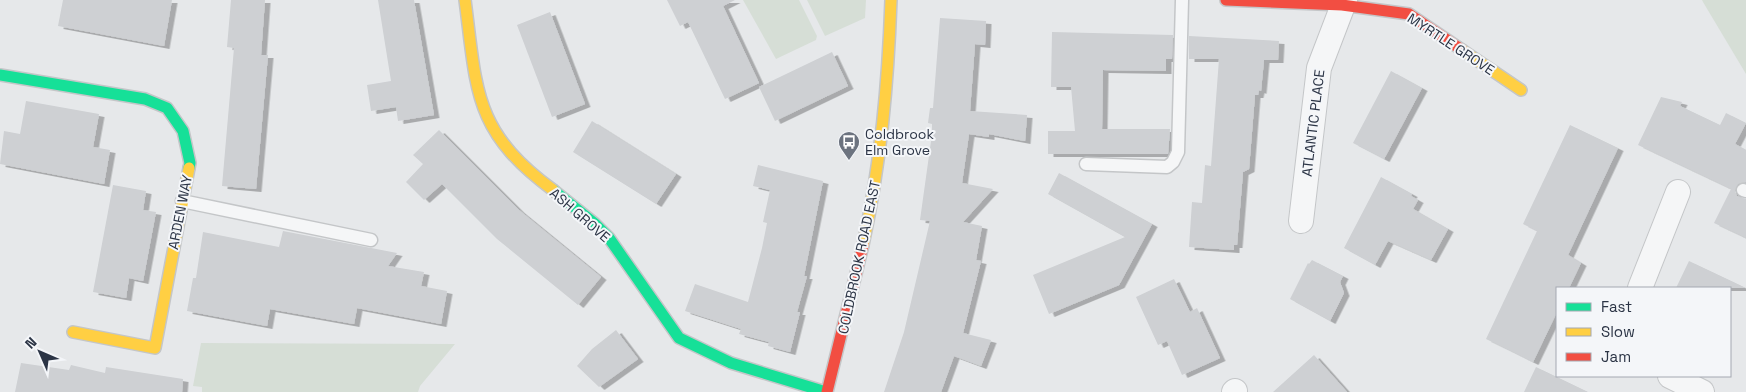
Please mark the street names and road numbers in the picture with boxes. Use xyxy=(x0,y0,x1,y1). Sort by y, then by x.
street label: MYRTLE GROVE xyxy=(1404,9,1498,79)
street label: ATLANTIC PLACE xyxy=(1298,68,1329,178)
street label: ARDEN WAY xyxy=(164,173,196,251)
street label: COLDBROOK ROAD EAST xyxy=(834,178,884,336)
street label: ASH GROVE xyxy=(546,184,614,246)

